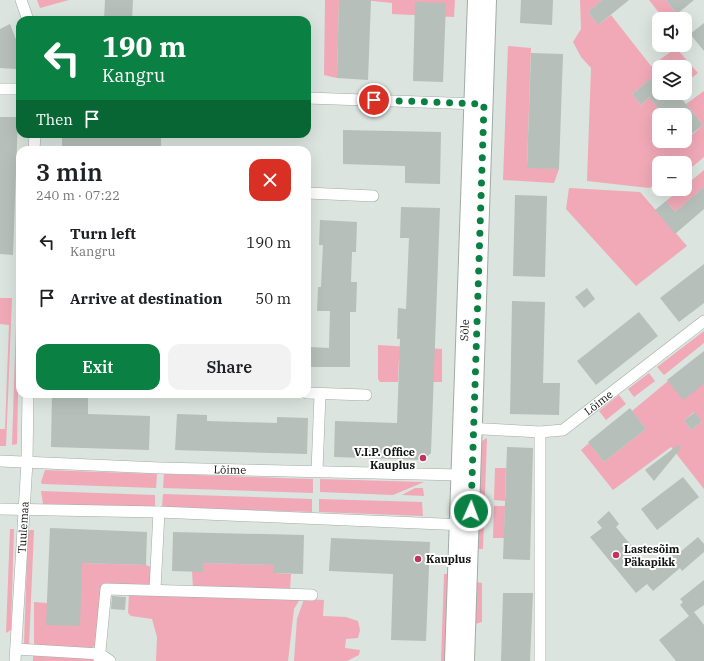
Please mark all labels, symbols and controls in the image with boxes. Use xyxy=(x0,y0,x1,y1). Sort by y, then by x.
map controls xyxy=(652,12,692,196)
button: sound xyxy=(652,12,692,52)
text: 190 m xyxy=(102,28,186,65)
icon: left xyxy=(36,32,88,84)
button: layers xyxy=(652,60,692,100)
text: Kangru xyxy=(102,64,165,87)
pin xyxy=(357,83,391,117)
icon: arrive xyxy=(363,89,385,111)
icon: arrive xyxy=(81,108,103,130)
button: + xyxy=(652,108,692,148)
text: Then xyxy=(36,110,73,129)
text: 3 min xyxy=(36,156,103,188)
button: − xyxy=(652,156,692,196)
button: close xyxy=(249,159,291,201)
text: 240 m · 07:22 xyxy=(36,187,120,204)
text: Turn left xyxy=(70,224,136,243)
icon: left xyxy=(36,231,58,253)
text: 190 m xyxy=(246,233,291,252)
text: Kangru xyxy=(70,243,116,260)
icon: arrive xyxy=(36,287,58,309)
text: Arrive at destination xyxy=(70,289,222,308)
text: 50 m xyxy=(255,289,291,308)
street label: Sõle xyxy=(457,319,472,341)
button: Exit xyxy=(36,344,160,390)
button: Share xyxy=(168,344,291,390)
street label: Lõime xyxy=(581,387,616,418)
place label: V.I.P. Office Kauplus xyxy=(354,445,415,472)
marker: V.I.P. Office Kauplus xyxy=(418,453,428,463)
street label: Lõime xyxy=(213,462,246,477)
position arrow xyxy=(450,490,492,532)
street label: Tuulemaa xyxy=(15,501,32,554)
place label: Lastesõim Päkapikk xyxy=(624,542,680,569)
marker: Lastesõim Päkapikk xyxy=(611,550,621,560)
place label: Kauplus xyxy=(426,552,471,566)
marker: Kauplus xyxy=(413,554,423,564)

